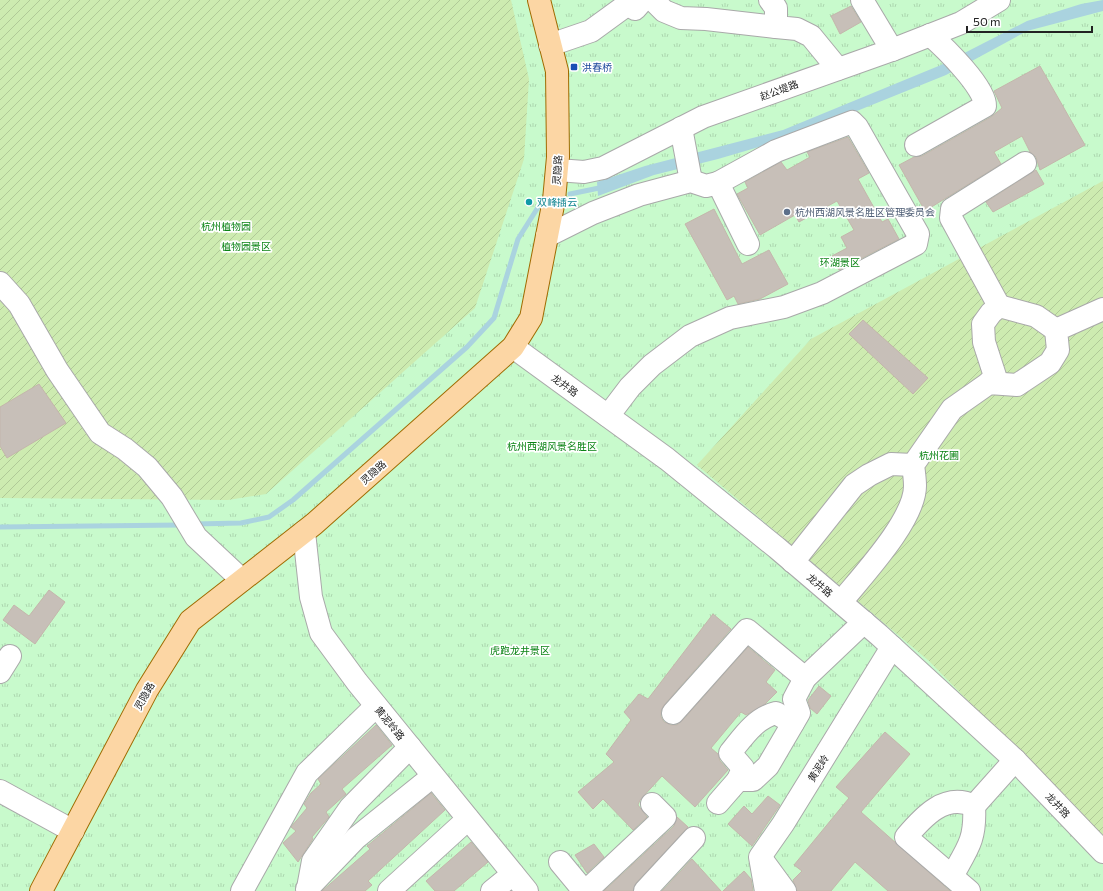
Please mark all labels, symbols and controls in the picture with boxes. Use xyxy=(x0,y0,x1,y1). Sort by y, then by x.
scale bar xyxy=(967,8,1092,34)
text: 50 m xyxy=(973,14,1001,28)
place label: 洪春桥 xyxy=(582,61,612,73)
marker: 洪春桥 xyxy=(569,62,579,72)
street label: 赵公堤路 xyxy=(758,78,800,102)
street label: 灵隐路 xyxy=(550,155,564,185)
place label: 双峰插云 xyxy=(537,196,577,208)
marker: 双峰插云 xyxy=(524,197,534,207)
place label: 杭州西湖风景名胜区管理委员会 xyxy=(795,206,935,218)
marker: 杭州西湖风景名胜区管理委员会 xyxy=(782,207,792,217)
park label: 杭州植物园 xyxy=(201,220,251,232)
park label: 植物园景区 xyxy=(221,240,271,252)
park label: 环湖景区 xyxy=(820,256,860,268)
street label: 龙井路 xyxy=(549,371,581,399)
park label: 杭州西湖风景名胜区 xyxy=(507,440,597,452)
park label: 杭州花圃 xyxy=(919,449,959,461)
street label: 灵隐路 xyxy=(358,458,388,486)
street label: 龙井路 xyxy=(805,571,835,599)
park label: 虎跑龙井景区 xyxy=(490,644,550,656)
street label: 灵隐路 xyxy=(131,680,157,712)
street label: 黄泥岭路 xyxy=(373,704,407,742)
street label: 黄泥岭 xyxy=(805,752,831,784)
street label: 龙井路 xyxy=(1043,790,1073,820)

